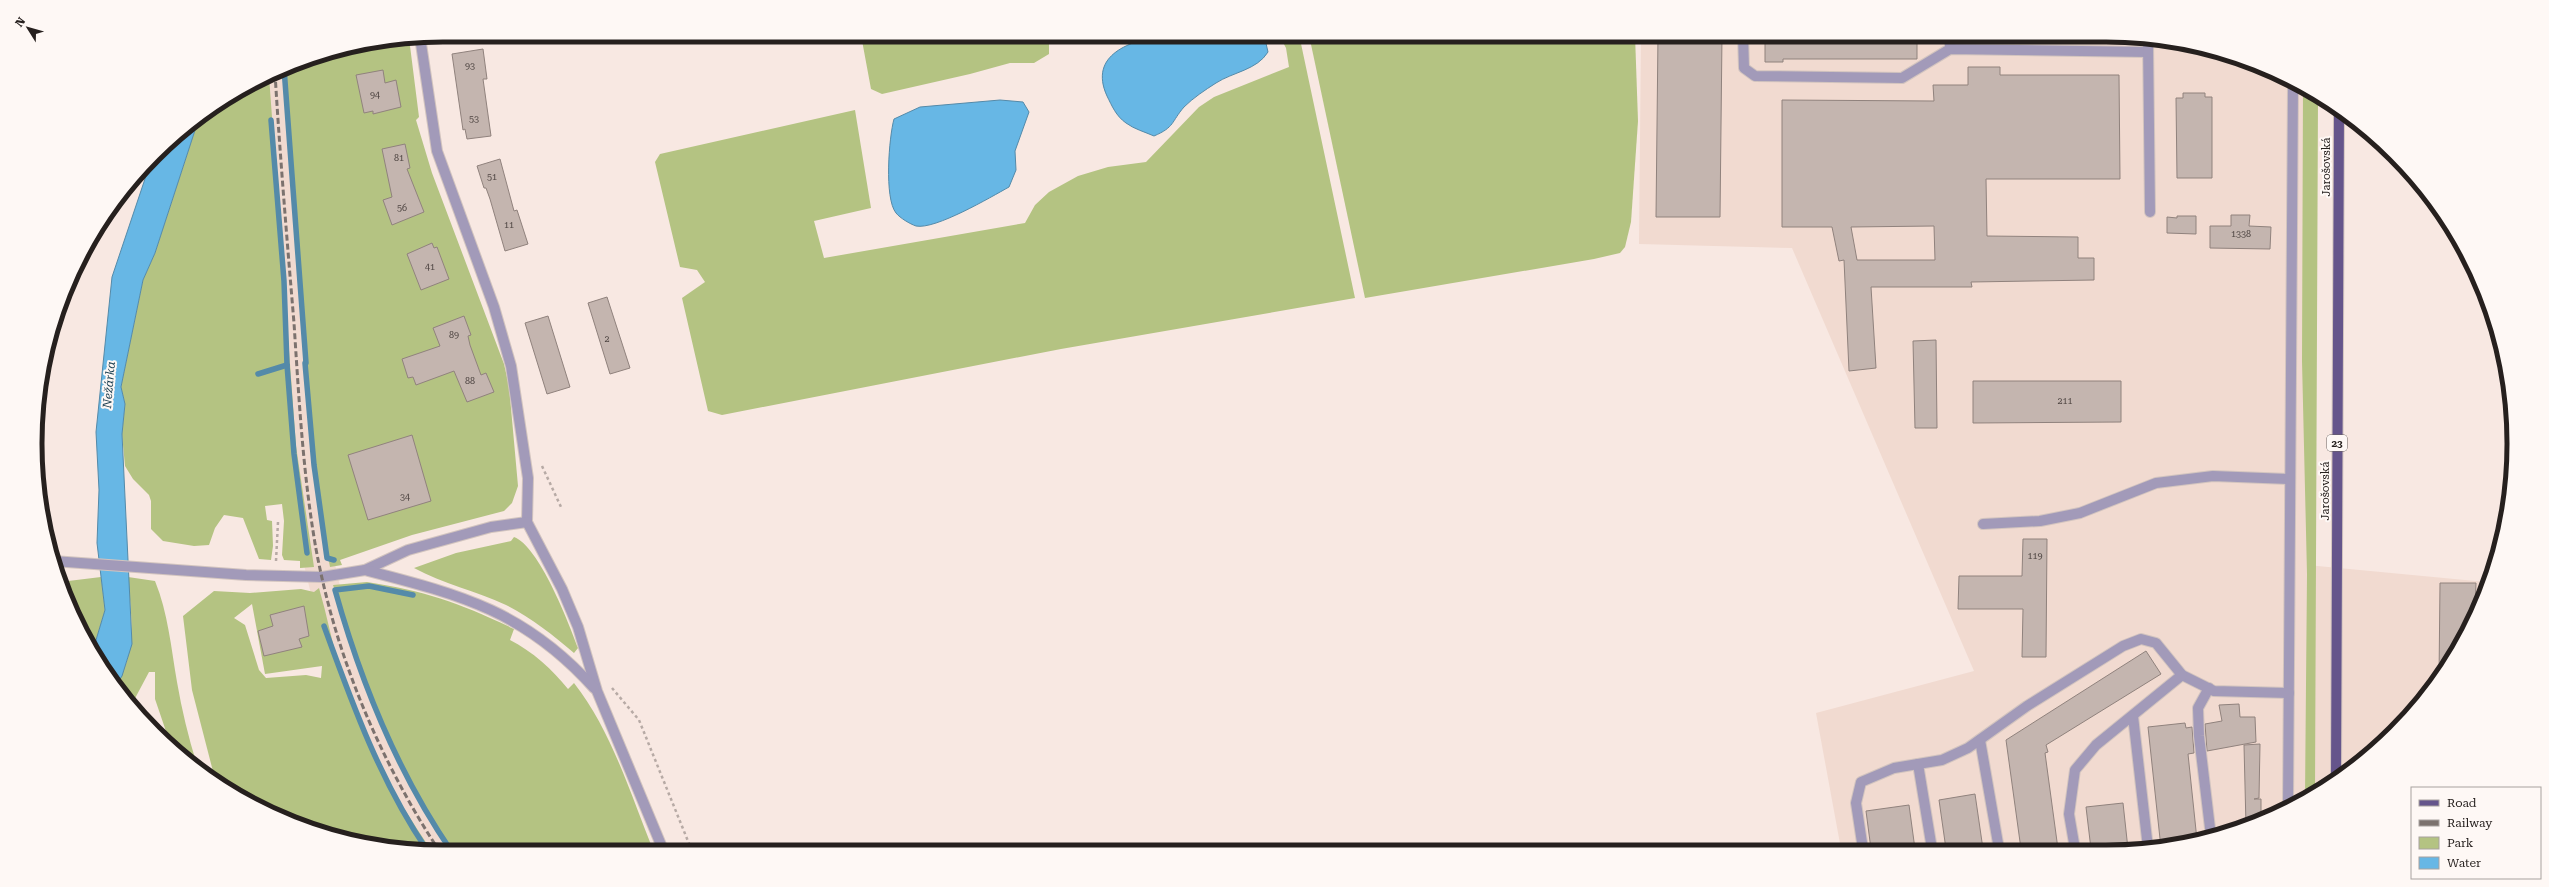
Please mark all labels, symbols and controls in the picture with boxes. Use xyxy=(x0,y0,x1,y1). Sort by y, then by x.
north arrow xyxy=(8,8,48,48)
text: N xyxy=(13,15,28,30)
house number: 93 xyxy=(465,61,475,71)
house number: 94 xyxy=(370,90,380,100)
house number: 53 xyxy=(469,114,479,124)
street label: Jarošovská xyxy=(2320,138,2333,196)
house number: 81 xyxy=(394,153,404,163)
house number: 51 xyxy=(487,172,497,182)
house number: 56 xyxy=(397,203,407,213)
house number: 11 xyxy=(504,220,514,230)
house number: 1338 xyxy=(2231,229,2251,239)
house number: 41 xyxy=(425,262,435,272)
house number: 89 xyxy=(449,330,459,340)
house number: 2 xyxy=(604,334,610,344)
water label: Nežárka xyxy=(100,361,118,410)
house number: 88 xyxy=(465,376,475,386)
house number: 211 xyxy=(2057,396,2073,406)
road number: 23 xyxy=(2327,435,2347,451)
street label: Jarošovská xyxy=(2319,462,2332,520)
house number: 34 xyxy=(400,492,410,502)
house number: 119 xyxy=(2027,551,2043,561)
legend xyxy=(2411,787,2541,879)
text: Road xyxy=(2447,796,2477,810)
text: Railway xyxy=(2447,816,2493,830)
text: Park xyxy=(2447,836,2474,850)
text: Water xyxy=(2447,856,2481,870)

